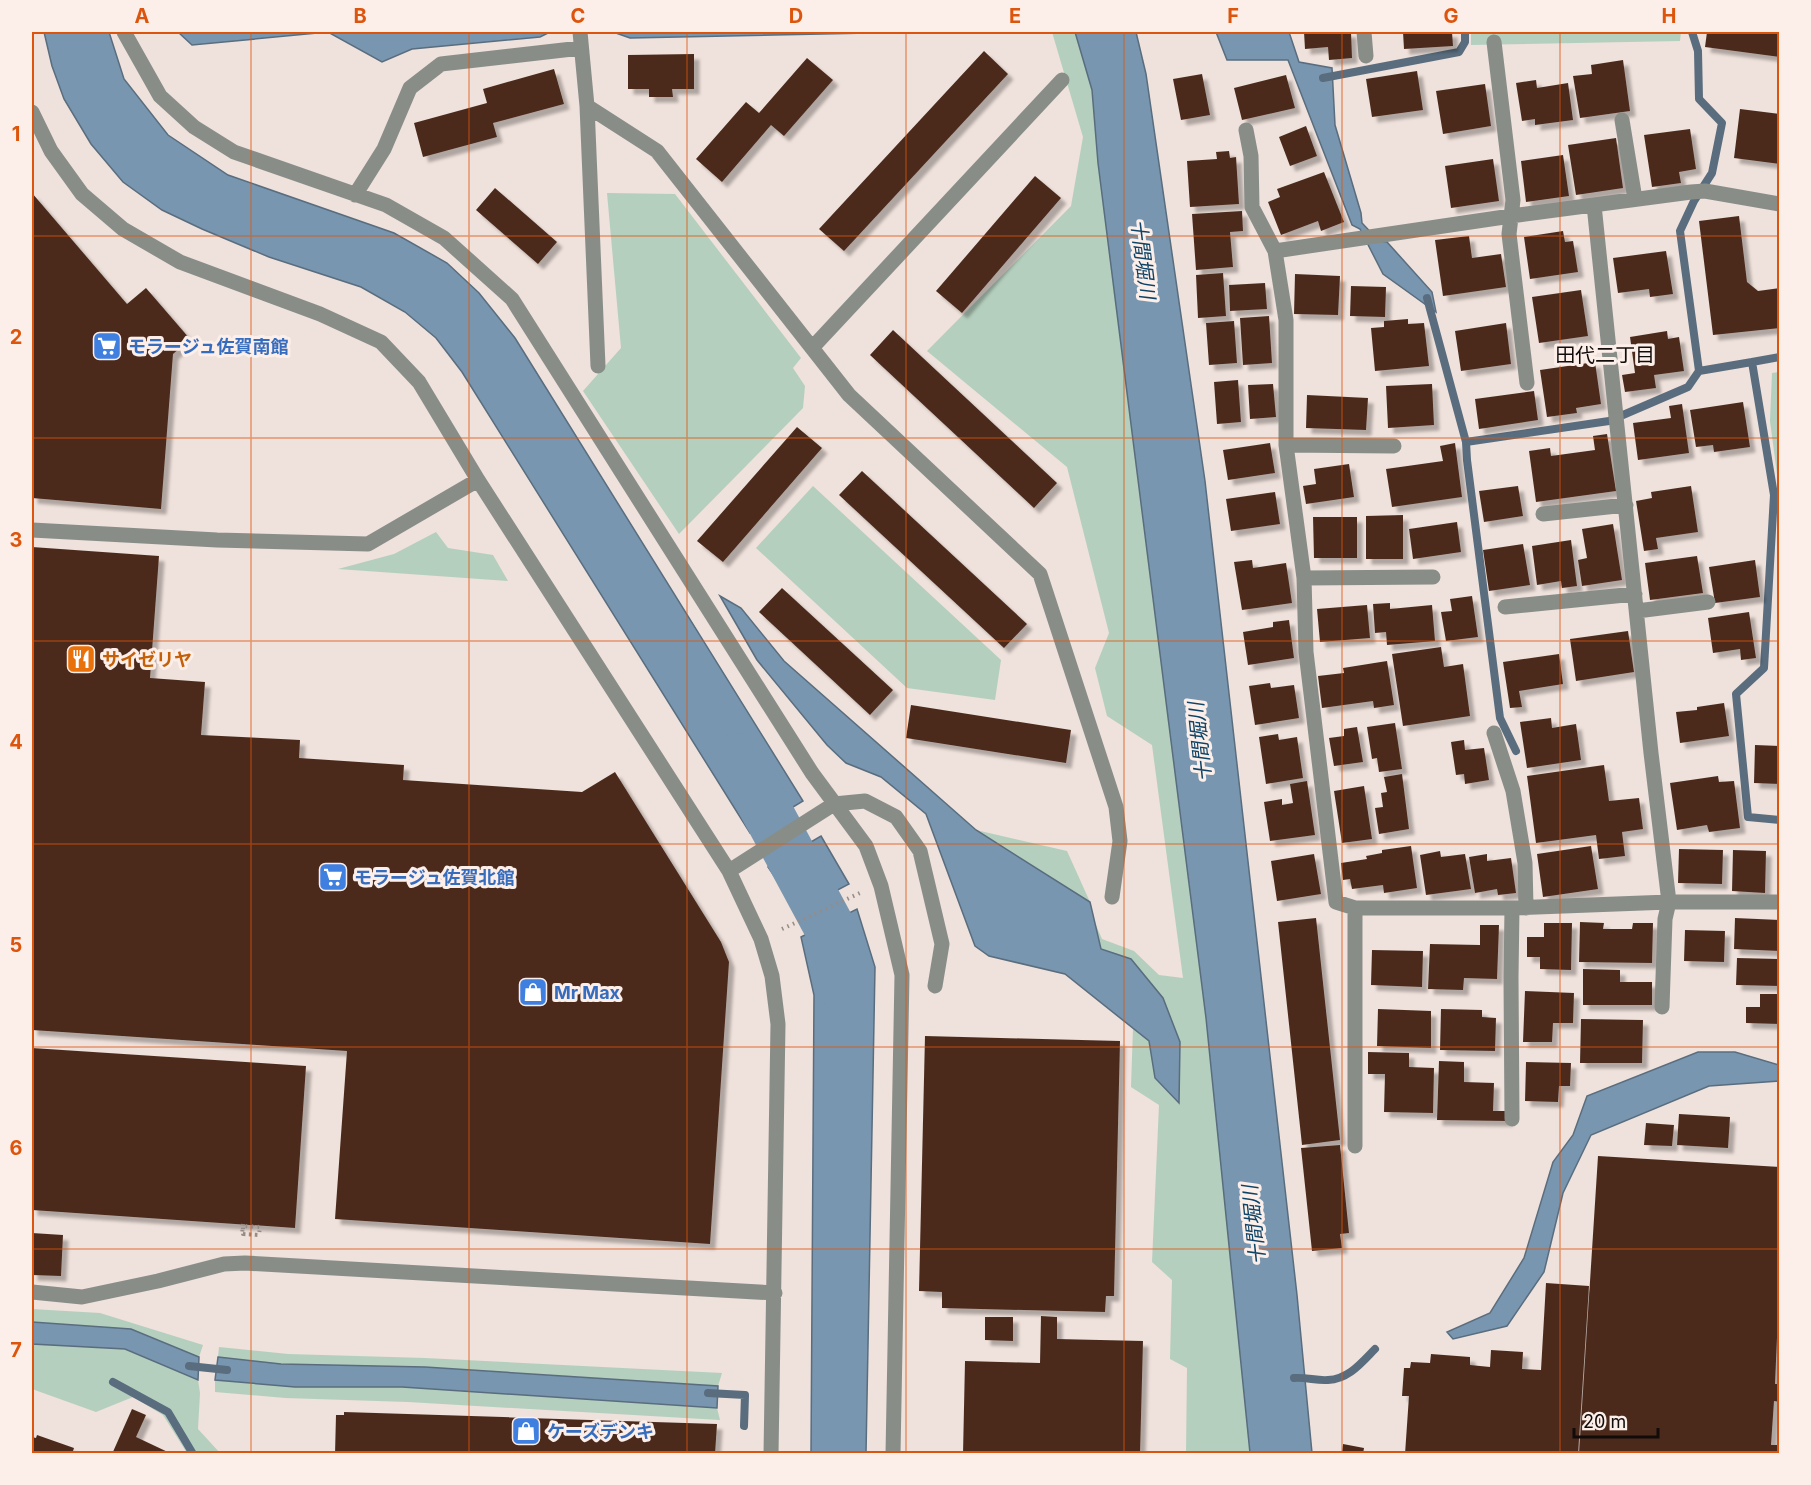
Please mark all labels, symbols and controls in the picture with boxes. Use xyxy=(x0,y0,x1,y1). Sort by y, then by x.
text: A xyxy=(135,4,150,28)
text: B xyxy=(353,4,367,28)
text: C xyxy=(571,4,585,28)
text: D xyxy=(789,4,803,28)
text: E xyxy=(1009,4,1021,28)
text: F xyxy=(1227,4,1239,28)
text: G xyxy=(1443,4,1459,28)
text: H xyxy=(1662,4,1676,28)
text: 1 xyxy=(12,122,20,146)
water label: 十間堀川 xyxy=(1126,218,1160,302)
text: 2 xyxy=(10,325,22,349)
supermarket icon: モラージュ佐賀南館 xyxy=(91,330,123,362)
place label: モラージュ佐賀南館 xyxy=(128,336,288,357)
district label: 田代二丁目 xyxy=(1555,343,1655,367)
text: 3 xyxy=(10,528,22,552)
restaurant icon: サイゼリヤ xyxy=(65,643,97,675)
place label: サイゼリヤ xyxy=(102,649,192,670)
water label: 十間堀川 xyxy=(1184,699,1216,783)
text: 4 xyxy=(9,730,23,754)
supermarket icon: モラージュ佐賀北館 xyxy=(317,861,349,893)
place label: モラージュ佐賀北館 xyxy=(354,867,514,888)
text: 5 xyxy=(10,933,22,957)
shop icon: Mr Max xyxy=(517,976,549,1008)
place label: Mr Max xyxy=(554,982,621,1003)
text: 6 xyxy=(10,1136,23,1160)
water label: 十間堀川 xyxy=(1238,1182,1270,1266)
text: 7 xyxy=(10,1338,22,1362)
scale bar xyxy=(1574,1401,1658,1439)
text: 20 m xyxy=(1583,1411,1626,1432)
shop icon: ケーズデンキ xyxy=(510,1415,542,1447)
place label: ケーズデンキ xyxy=(547,1421,654,1442)

